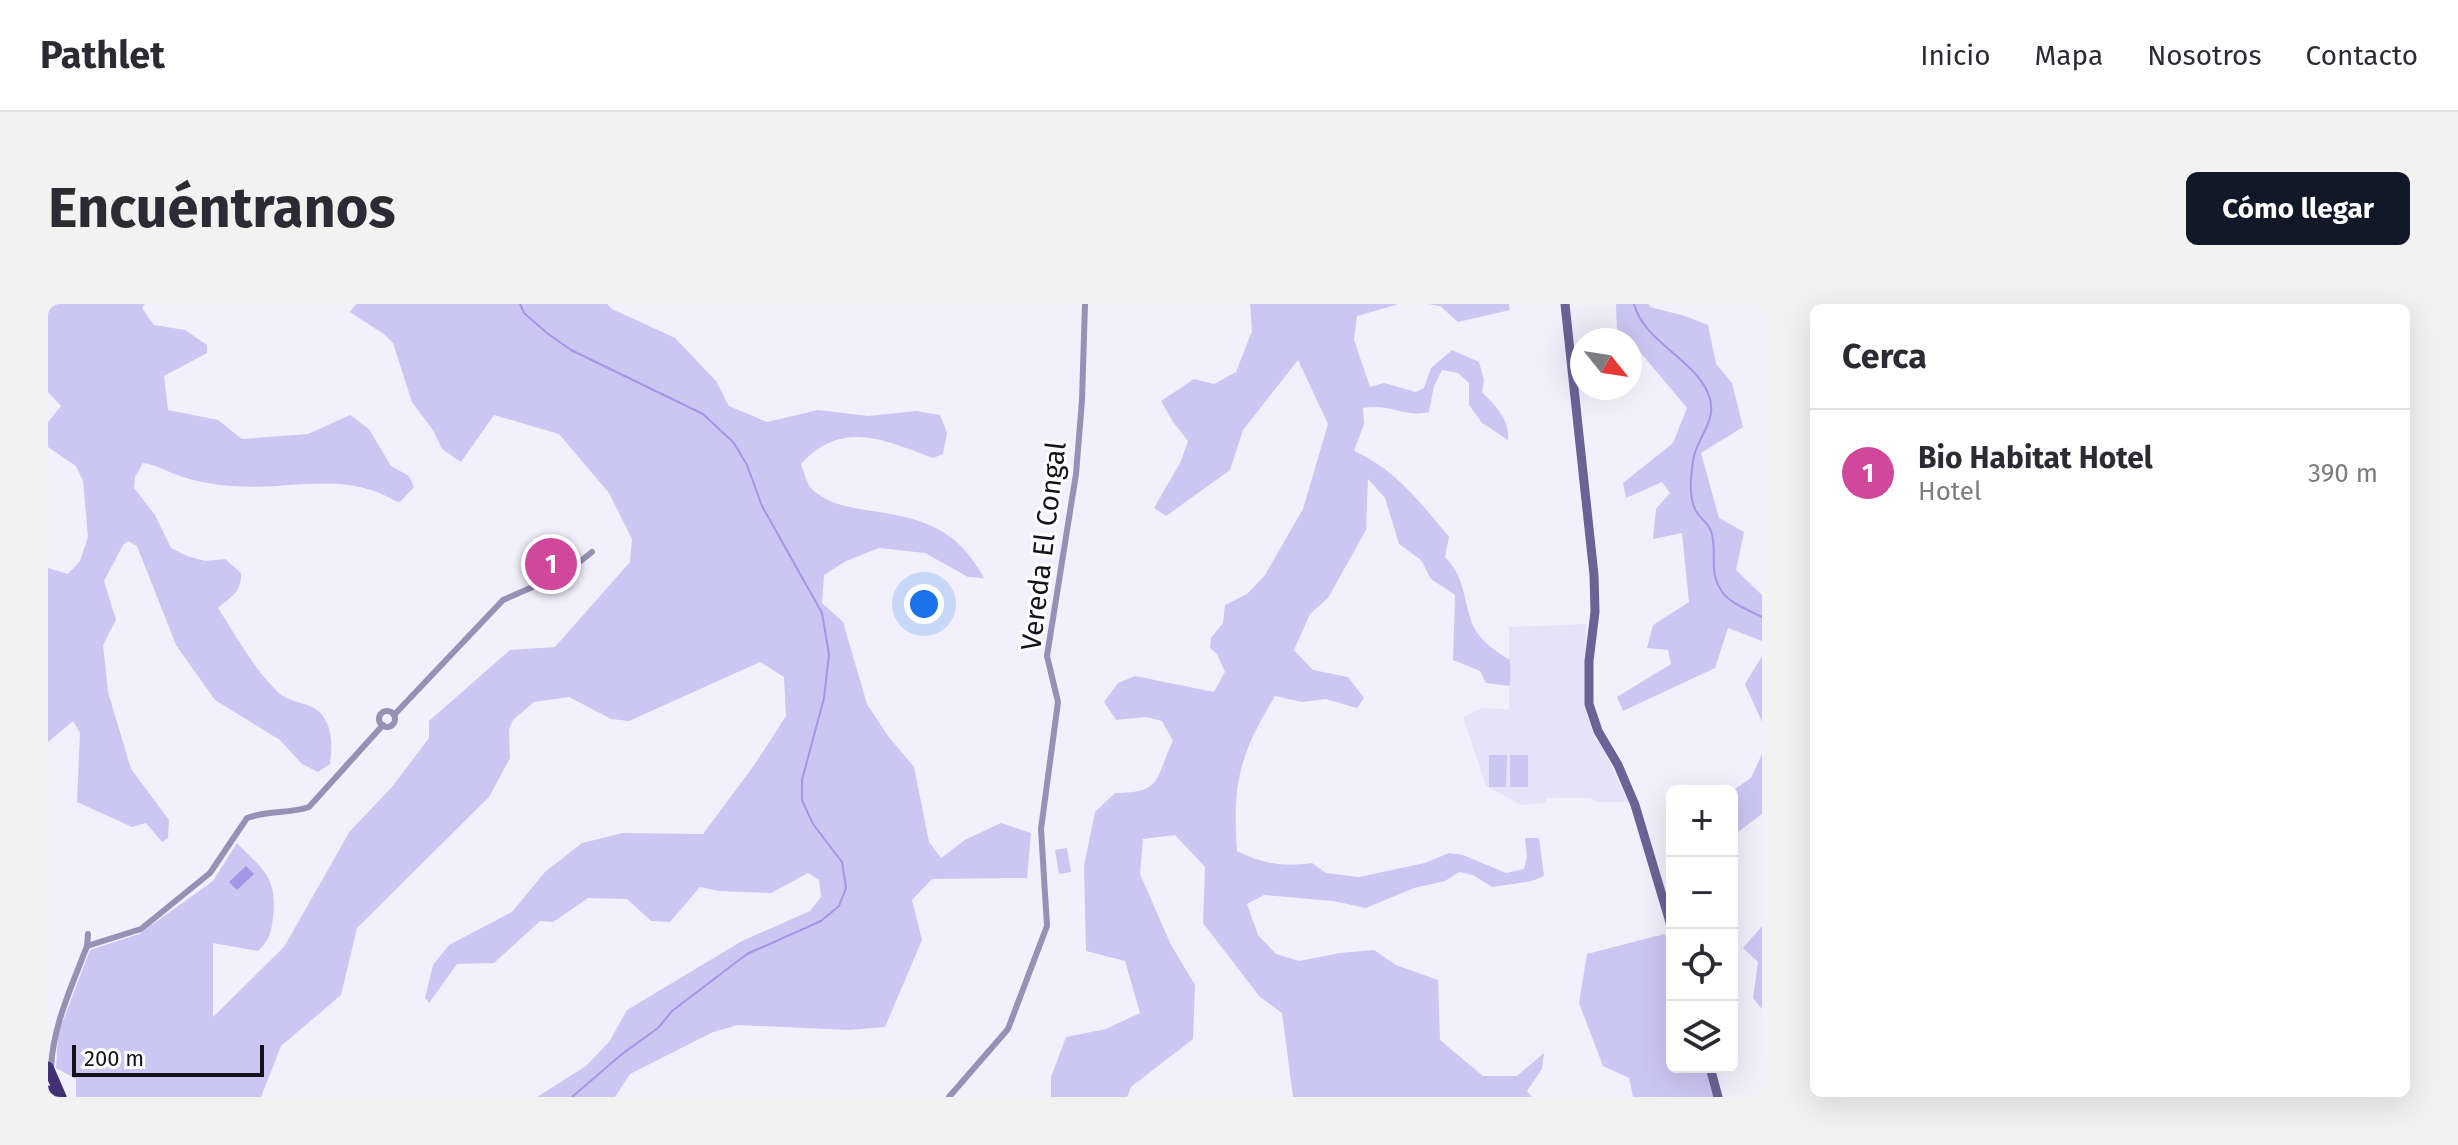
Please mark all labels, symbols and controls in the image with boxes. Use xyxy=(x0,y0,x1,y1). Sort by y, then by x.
text: Pathlet xyxy=(40,32,165,78)
text: Inicio xyxy=(1920,39,1991,72)
text: Mapa xyxy=(2035,39,2103,72)
text: Nosotros xyxy=(2147,39,2262,72)
text: Contacto xyxy=(2306,39,2418,72)
button: Cómo llegar xyxy=(2186,172,2410,245)
text: Encuéntranos xyxy=(48,175,396,242)
north arrow xyxy=(1570,328,1642,400)
text: Cerca xyxy=(1842,336,1927,377)
street label: Vereda El Congal xyxy=(1014,440,1073,652)
text: Bio Habitat Hotel xyxy=(1918,440,2153,476)
text: 1 xyxy=(1862,458,1874,489)
text: 390 m xyxy=(2308,458,2378,489)
text: Hotel xyxy=(1918,476,1982,507)
pin: 1 xyxy=(525,534,577,594)
your location xyxy=(904,584,944,624)
map controls xyxy=(1666,785,1738,1073)
button: + xyxy=(1666,785,1738,857)
button: − xyxy=(1666,857,1738,929)
button: locate xyxy=(1666,929,1738,1001)
button: layers xyxy=(1666,1001,1738,1073)
scale bar xyxy=(72,1041,264,1077)
text: 200 m xyxy=(84,1045,144,1072)

